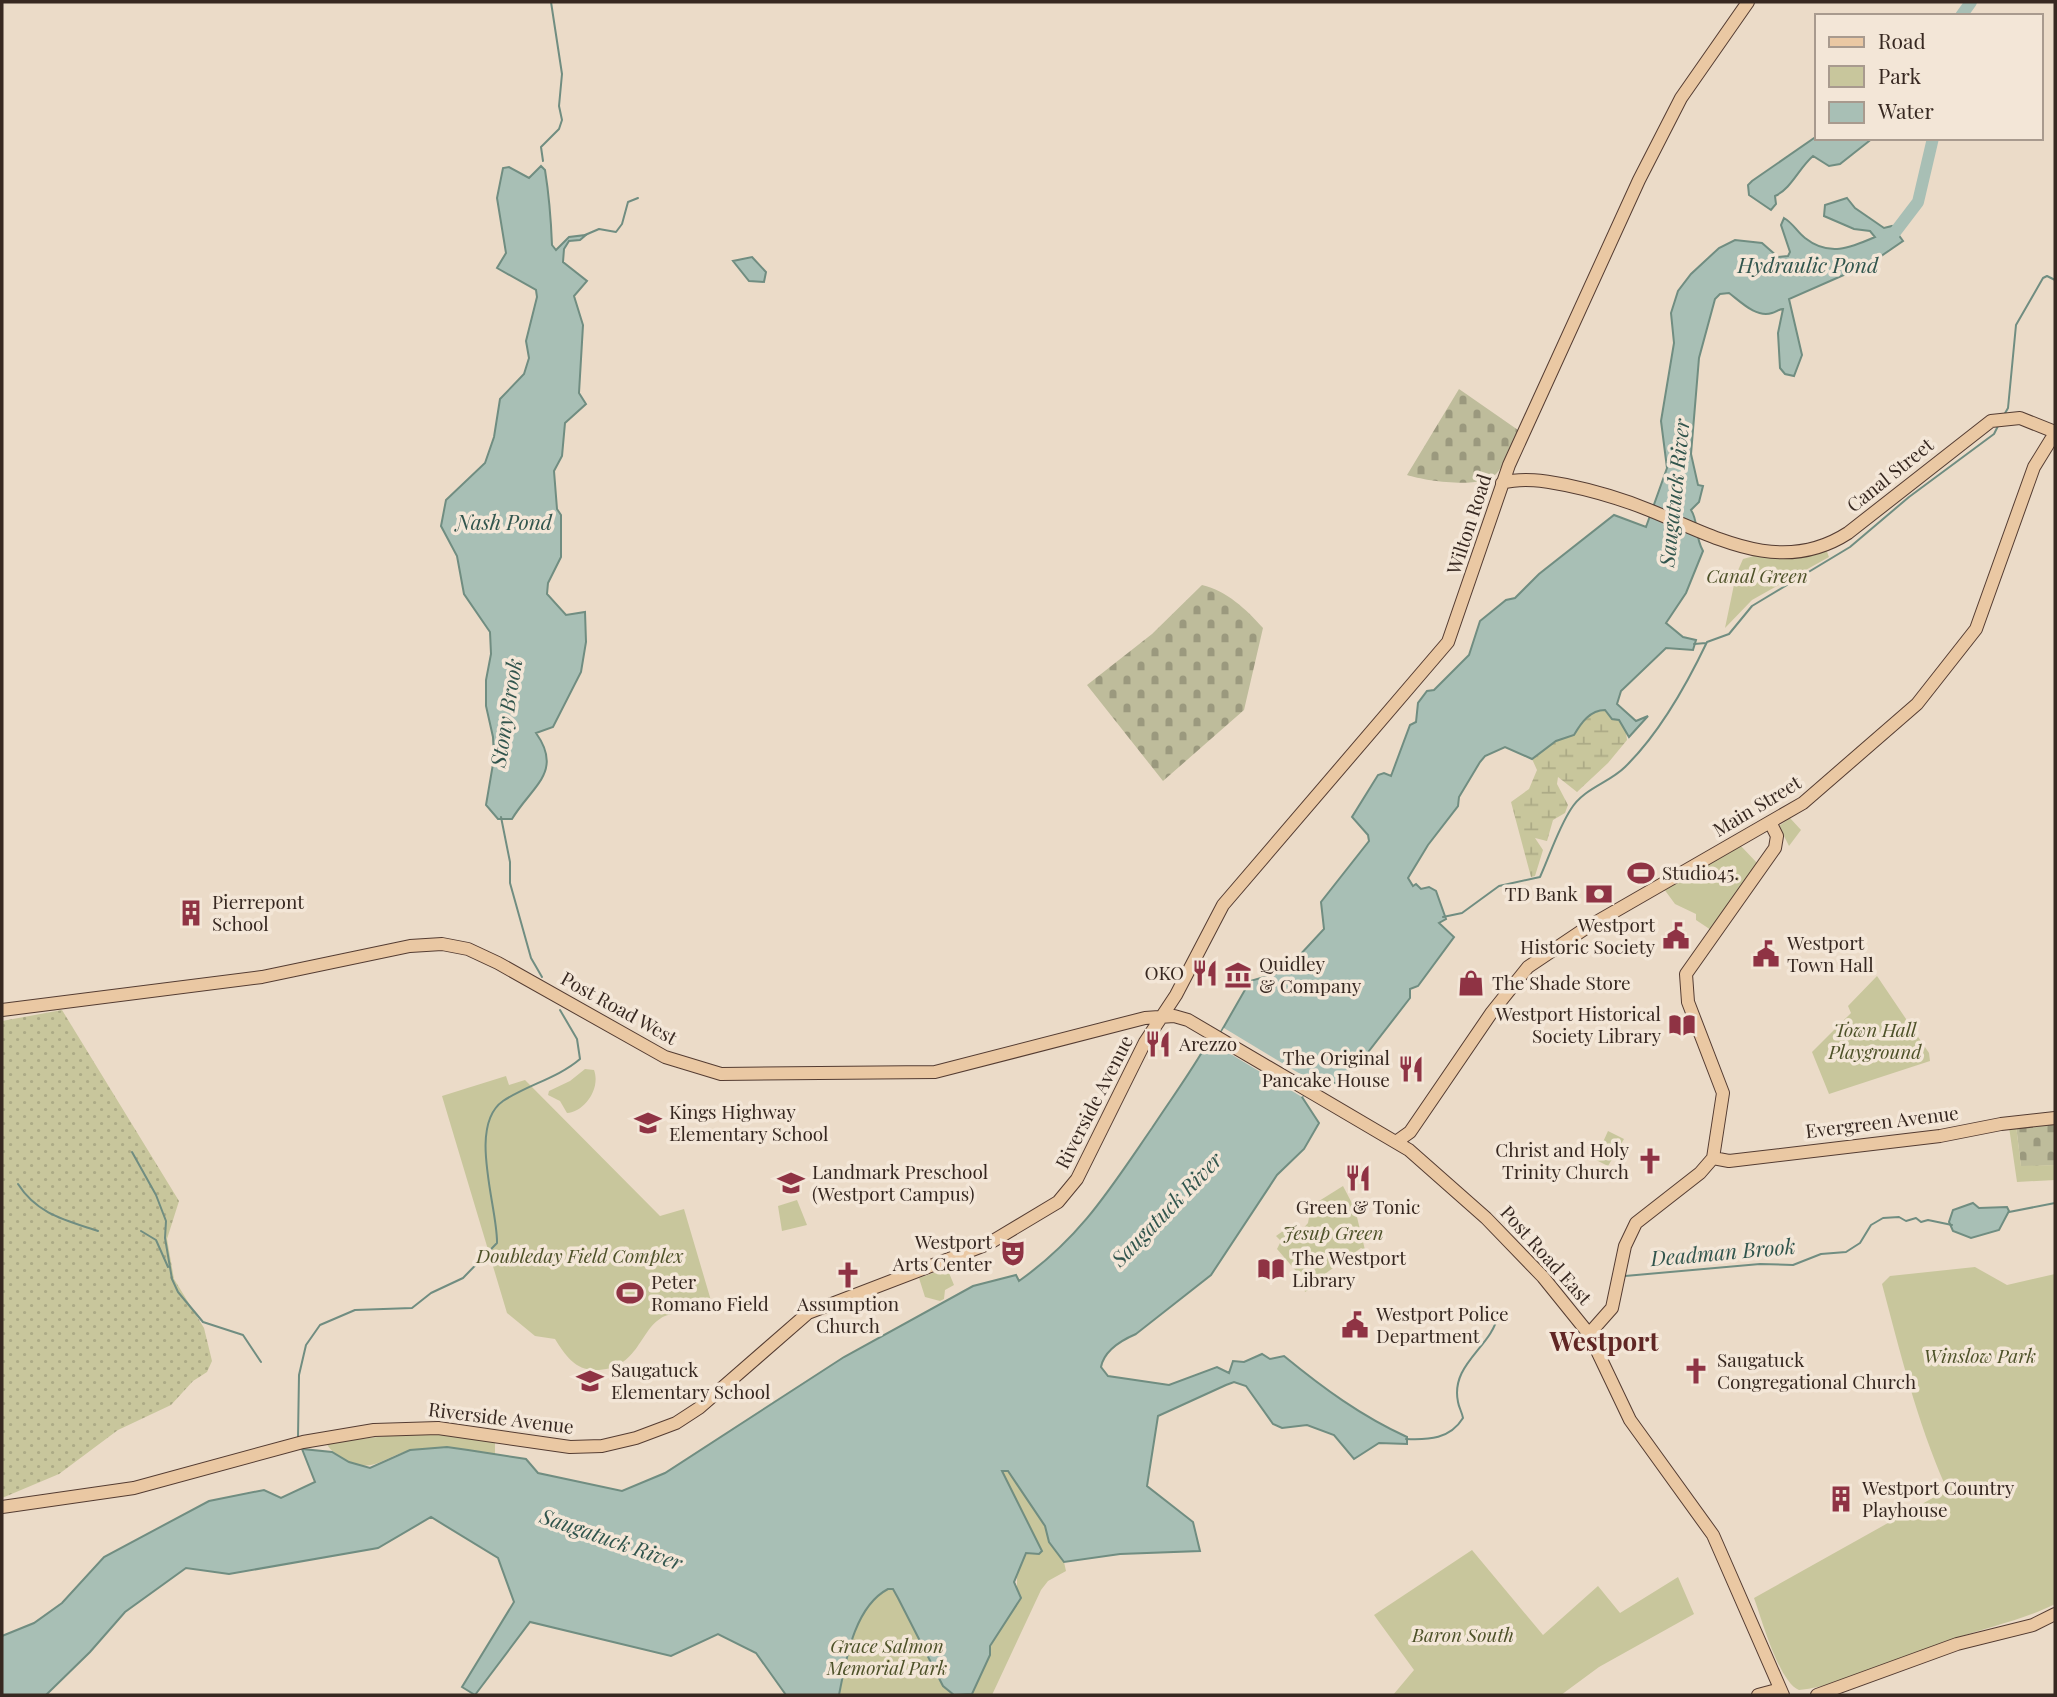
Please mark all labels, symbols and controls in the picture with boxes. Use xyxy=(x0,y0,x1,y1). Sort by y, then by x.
legend xyxy=(1815,14,2043,140)
text: Road xyxy=(1878,26,1926,54)
text: Park xyxy=(1878,61,1922,89)
text: Water xyxy=(1877,96,1934,124)
water label: Hydraulic Pond xyxy=(1737,250,1879,278)
water label: Saugatuck River xyxy=(1651,416,1695,569)
street label: Canal Street xyxy=(1841,431,1938,517)
street label: Wilton Road xyxy=(1439,470,1497,578)
water label: Nash Pond xyxy=(454,507,553,535)
park label: Canal Green xyxy=(1706,562,1808,588)
water label: Stony Brook xyxy=(482,656,527,770)
street label: Main Street xyxy=(1708,768,1806,842)
sports icon: Studio45. xyxy=(1626,858,1656,888)
place label: Studio45. xyxy=(1662,859,1739,885)
bank icon: TD Bank xyxy=(1584,879,1614,909)
place label: TD Bank xyxy=(1505,880,1579,906)
place label: Pierrepont School xyxy=(212,888,304,936)
building icon: Pierrepont School xyxy=(176,898,206,928)
place label: Westport Historic Society xyxy=(1520,911,1655,959)
public building icon: Westport Historic Society xyxy=(1661,921,1691,951)
place label: Westport Town Hall xyxy=(1786,929,1874,977)
public building icon: Westport Town Hall xyxy=(1751,939,1781,969)
place label: Quidley & Company xyxy=(1259,950,1362,998)
restaurant icon: OKO xyxy=(1190,958,1220,988)
place label: OKO xyxy=(1144,959,1184,985)
museum icon: Quidley & Company xyxy=(1223,960,1253,990)
street label: Post Road West xyxy=(557,964,682,1050)
shop icon: The Shade Store xyxy=(1456,968,1486,998)
place label: The Shade Store xyxy=(1492,969,1631,995)
place label: Westport Historical Society Library xyxy=(1495,1000,1662,1048)
library icon: Westport Historical Society Library xyxy=(1667,1010,1697,1040)
park label: Town Hall Playground xyxy=(1827,1016,1922,1064)
restaurant icon: Arezzo xyxy=(1143,1029,1173,1059)
street label: Riverside Avenue xyxy=(1048,1030,1138,1173)
place label: Arezzo xyxy=(1178,1030,1237,1056)
place label: The Original Pancake House xyxy=(1262,1044,1391,1092)
restaurant icon: The Original Pancake House xyxy=(1396,1054,1426,1084)
place label: Kings Highway Elementary School xyxy=(669,1098,829,1146)
street label: Evergreen Avenue xyxy=(1804,1099,1960,1143)
school or university icon: Kings Highway Elementary School xyxy=(633,1108,663,1138)
place label: Christ and Holy Trinity Church xyxy=(1495,1136,1629,1184)
water label: Saugatuck River xyxy=(1103,1145,1228,1272)
church icon: Christ and Holy Trinity Church xyxy=(1635,1146,1665,1176)
place label: Landmark Preschool (Westport Campus) xyxy=(812,1158,989,1206)
restaurant icon: Green & Tonic xyxy=(1343,1163,1373,1193)
school or university icon: Landmark Preschool (Westport Campus) xyxy=(776,1168,806,1198)
place label: Green & Tonic xyxy=(1296,1193,1420,1219)
street label: Post Road East xyxy=(1495,1199,1598,1310)
park label: Jesup Green xyxy=(1282,1219,1384,1245)
place label: Westport Arts Center xyxy=(892,1228,993,1276)
water label: Deadman Brook xyxy=(1648,1231,1797,1271)
theatre icon: Westport Arts Center xyxy=(998,1238,1028,1268)
park label: Doubleday Field Complex xyxy=(475,1242,684,1268)
place label: The Westport Library xyxy=(1292,1244,1406,1292)
library icon: The Westport Library xyxy=(1256,1254,1286,1284)
church icon: Assumption Church xyxy=(833,1260,863,1290)
place label: Peter Romano Field xyxy=(651,1268,769,1316)
sports icon: Peter Romano Field xyxy=(615,1278,645,1308)
place label: Assumption Church xyxy=(796,1290,900,1338)
place label: Westport Police Department xyxy=(1375,1300,1509,1348)
public building icon: Westport Police Department xyxy=(1340,1310,1370,1340)
district label: Westport xyxy=(1548,1323,1659,1358)
park label: Winslow Park xyxy=(1924,1342,2036,1368)
place label: Saugatuck Congregational Church xyxy=(1717,1346,1916,1394)
place label: Saugatuck Elementary School xyxy=(611,1356,771,1404)
church icon: Saugatuck Congregational Church xyxy=(1681,1356,1711,1386)
school or university icon: Saugatuck Elementary School xyxy=(575,1366,605,1396)
street label: Riverside Avenue xyxy=(427,1395,575,1439)
place label: Westport Country Playhouse xyxy=(1861,1474,2015,1522)
building icon: Westport Country Playhouse xyxy=(1826,1484,1856,1514)
water label: Saugatuck River xyxy=(536,1500,687,1576)
park label: Baron South xyxy=(1411,1621,1514,1647)
park label: Grace Salmon Memorial Park xyxy=(826,1632,948,1680)

